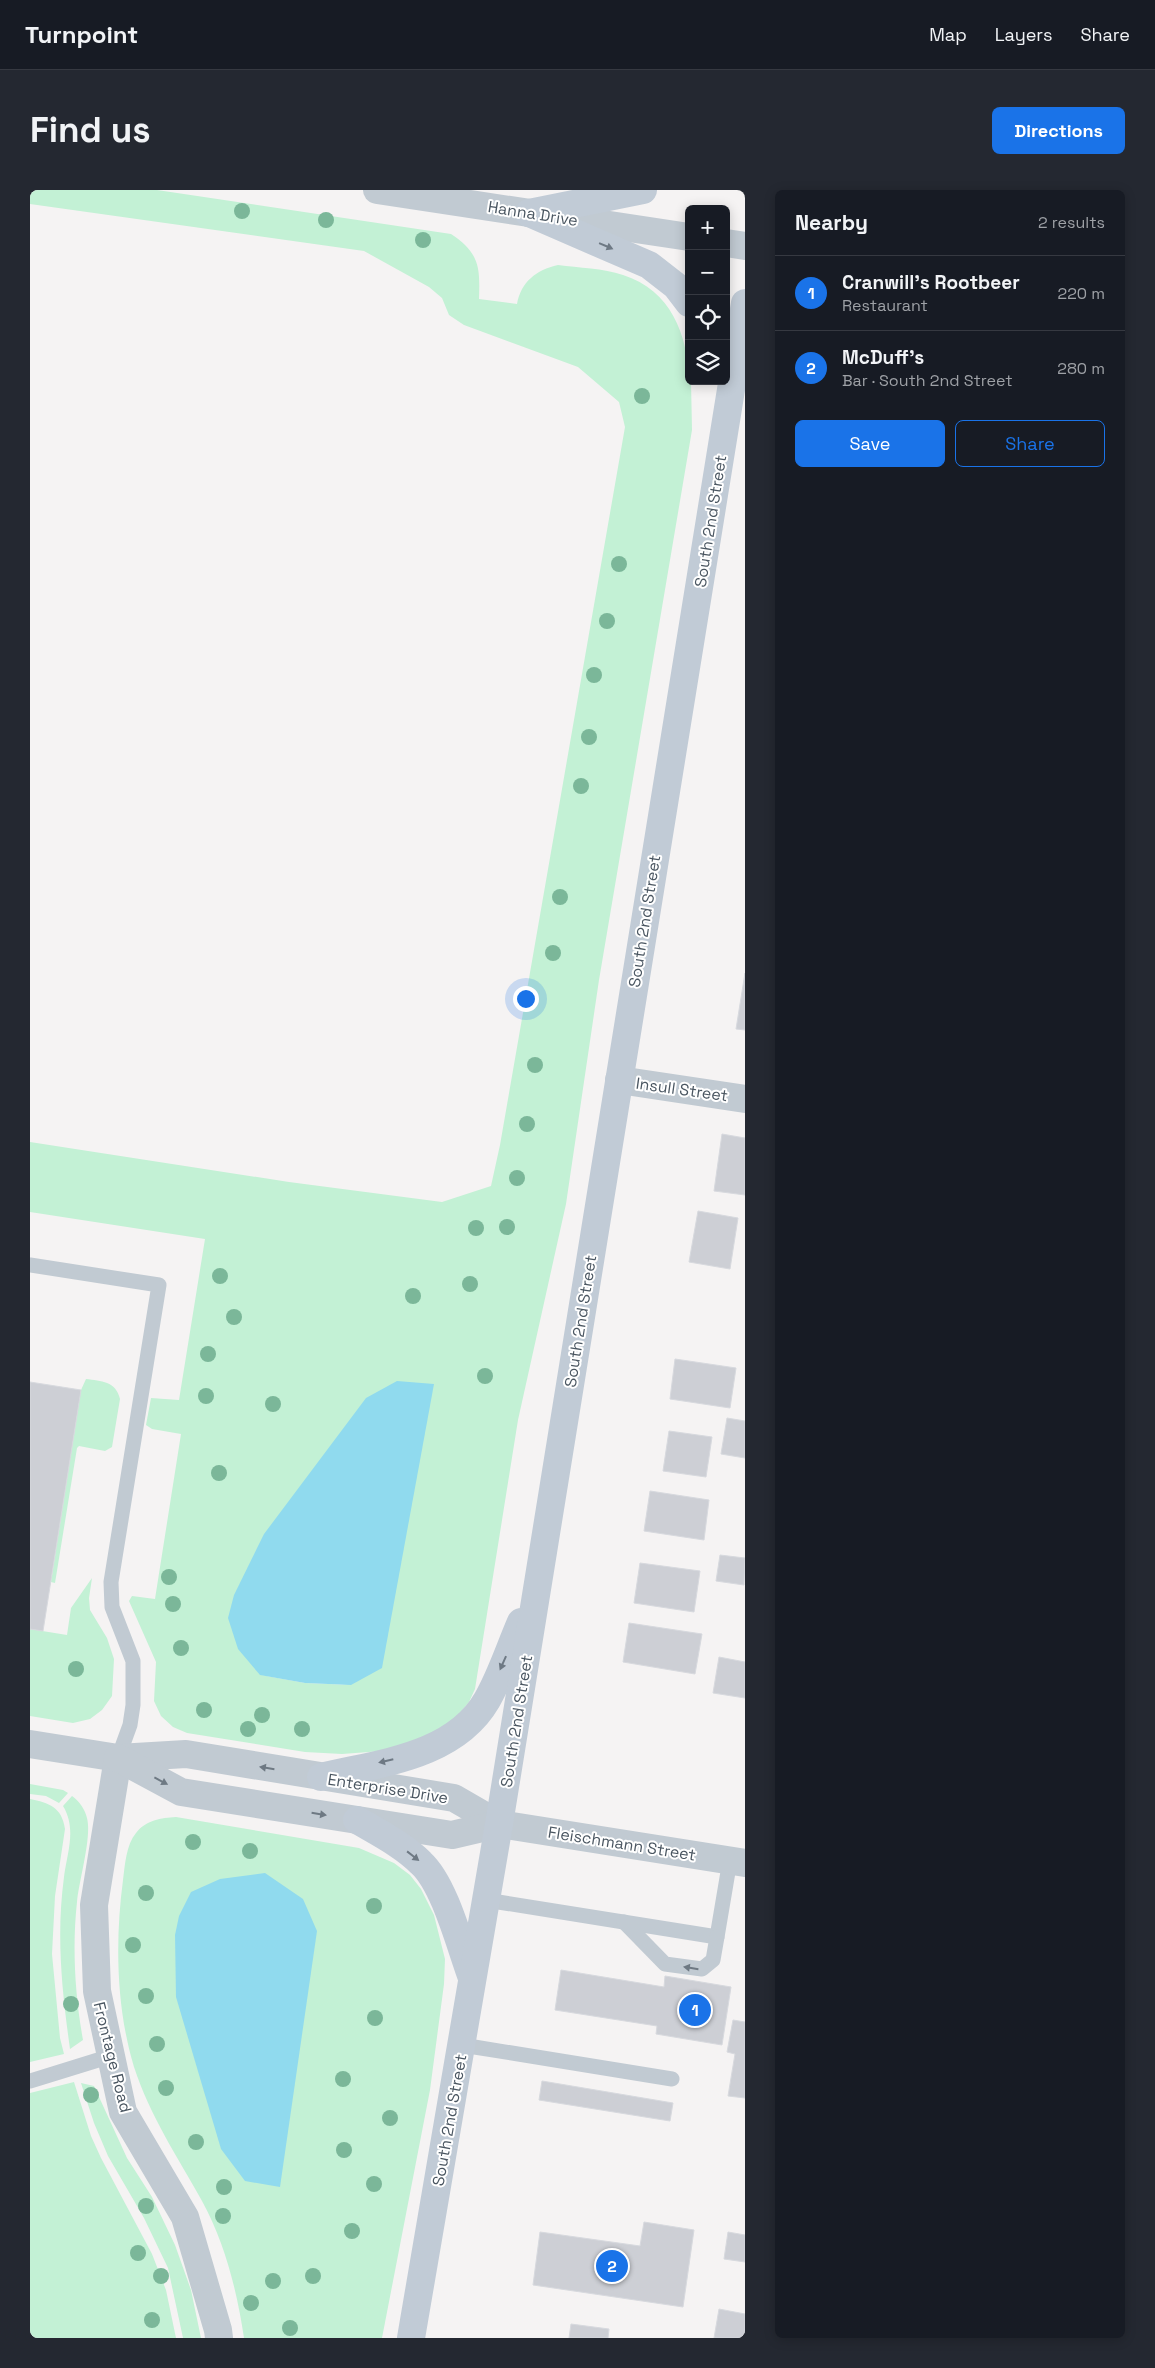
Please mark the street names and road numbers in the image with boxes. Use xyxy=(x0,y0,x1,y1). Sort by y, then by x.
street label: Hanna Drive xyxy=(486,196,579,231)
street label: South 2nd Street xyxy=(690,453,731,589)
street label: South 2nd Street xyxy=(624,853,665,989)
street label: Insull Street xyxy=(635,1073,729,1106)
street label: South 2nd Street xyxy=(560,1253,601,1389)
street label: South 2nd Street xyxy=(496,1653,537,1789)
street label: Enterprise Drive xyxy=(326,1769,450,1808)
street label: Fleischmann Street xyxy=(547,1821,697,1866)
street label: Frontage Road xyxy=(89,2000,136,2115)
street label: South 2nd Street xyxy=(428,2053,471,2188)

